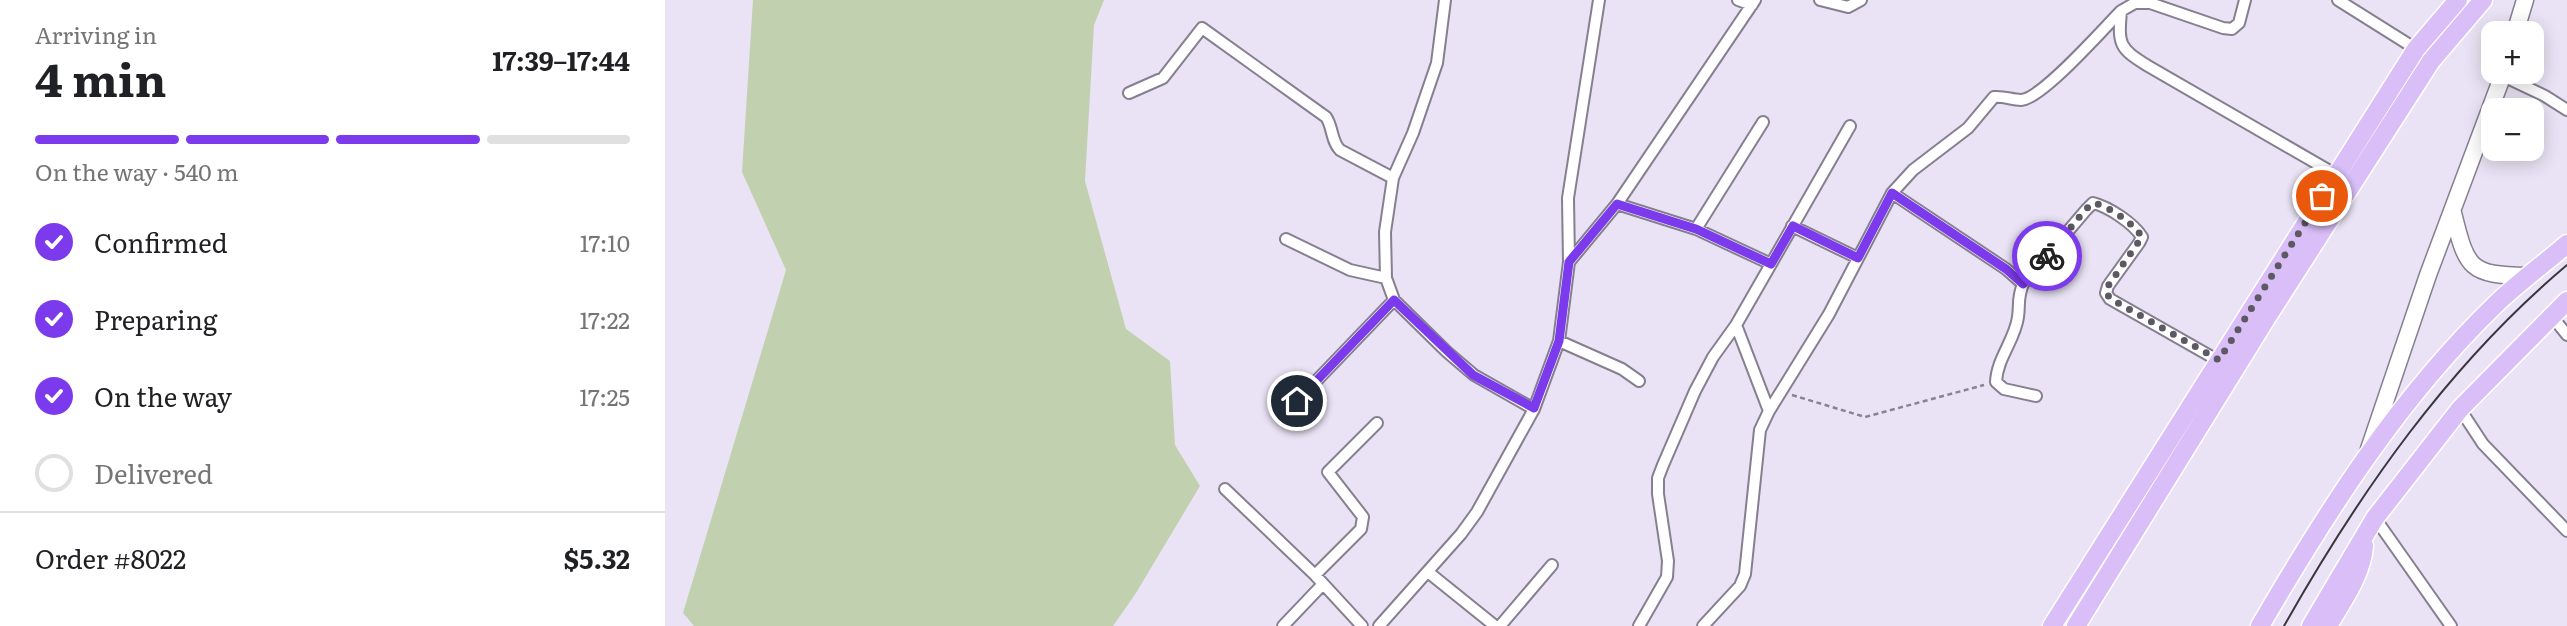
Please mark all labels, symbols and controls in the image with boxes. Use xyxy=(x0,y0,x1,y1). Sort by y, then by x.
text: Arriving in xyxy=(35,17,157,51)
map controls xyxy=(2481,21,2544,161)
button: + xyxy=(2481,21,2544,84)
text: 17:39–17:44 xyxy=(492,40,630,79)
text: 4 min xyxy=(35,43,167,111)
button: − xyxy=(2481,98,2544,161)
text: On the way · 540 m xyxy=(35,154,239,188)
pin xyxy=(2292,166,2352,226)
icon: bag xyxy=(2303,177,2341,215)
courier xyxy=(2012,221,2082,291)
text: Confirmed xyxy=(94,222,228,261)
icon: check xyxy=(35,223,73,261)
text: 17:10 xyxy=(580,225,630,259)
icon: bike xyxy=(2028,237,2066,275)
text: Preparing xyxy=(94,299,217,338)
icon: check xyxy=(35,300,73,338)
text: 17:22 xyxy=(579,302,630,336)
pin xyxy=(1267,371,1327,431)
text: On the way xyxy=(94,376,232,415)
icon: check xyxy=(35,377,73,415)
text: 17:25 xyxy=(579,379,630,413)
icon: home xyxy=(1278,382,1316,420)
text: Delivered xyxy=(94,453,213,492)
text: Order #8022 xyxy=(35,538,186,577)
text: $5.32 xyxy=(564,538,630,577)

